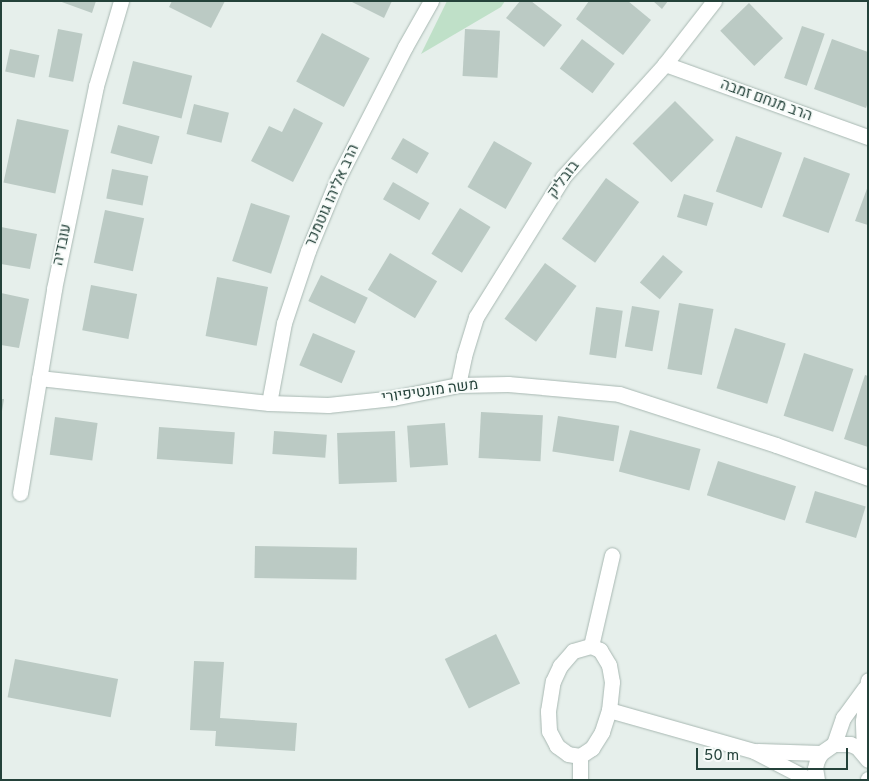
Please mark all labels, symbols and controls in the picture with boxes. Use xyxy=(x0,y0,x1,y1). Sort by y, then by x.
street label: הרב מנחם זמבה xyxy=(718,76,814,126)
street label: הרב אליהו גוטמכר xyxy=(302,142,364,250)
street label: בובליק xyxy=(544,158,584,202)
street label: עובדיה xyxy=(50,223,76,267)
street label: משה מונטיפיורי xyxy=(381,376,479,408)
scale bar xyxy=(699,738,852,770)
text: 50 m xyxy=(704,747,739,766)

